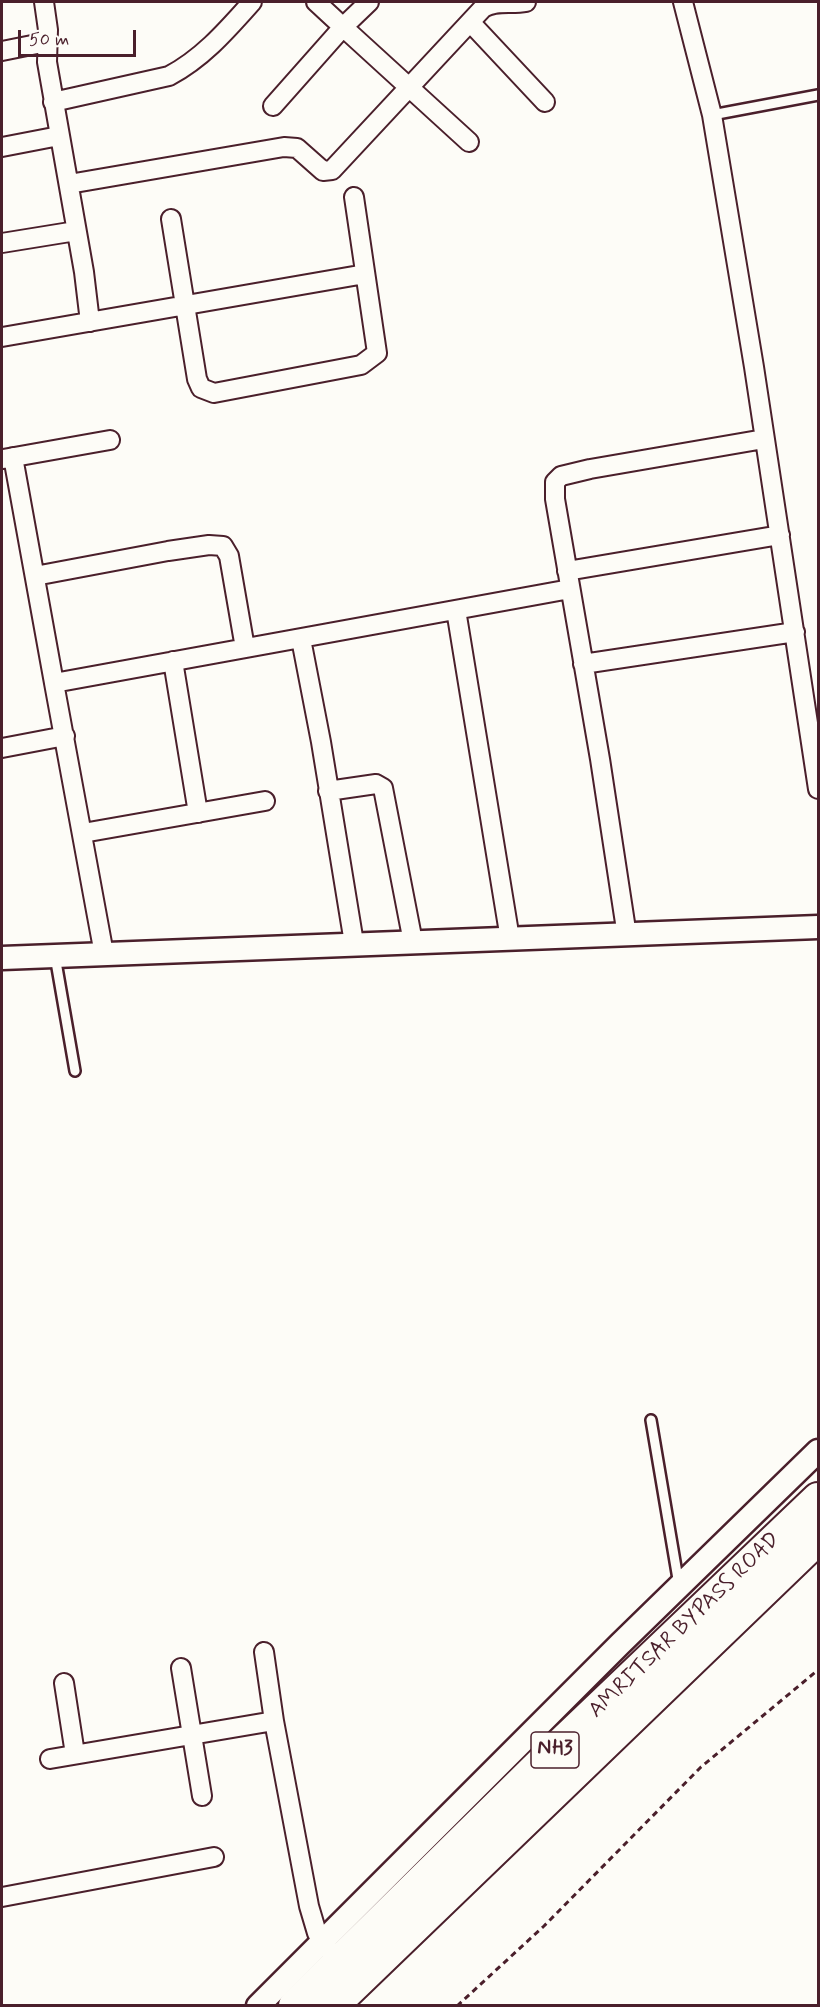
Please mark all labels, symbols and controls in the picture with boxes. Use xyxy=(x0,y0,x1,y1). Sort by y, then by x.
scale bar xyxy=(21,18,140,56)
text: 50 m xyxy=(29,28,69,52)
street label: AMRITSAR BYPASS ROAD xyxy=(584,1528,786,1724)
road number: NH3 xyxy=(531,1732,579,1768)

